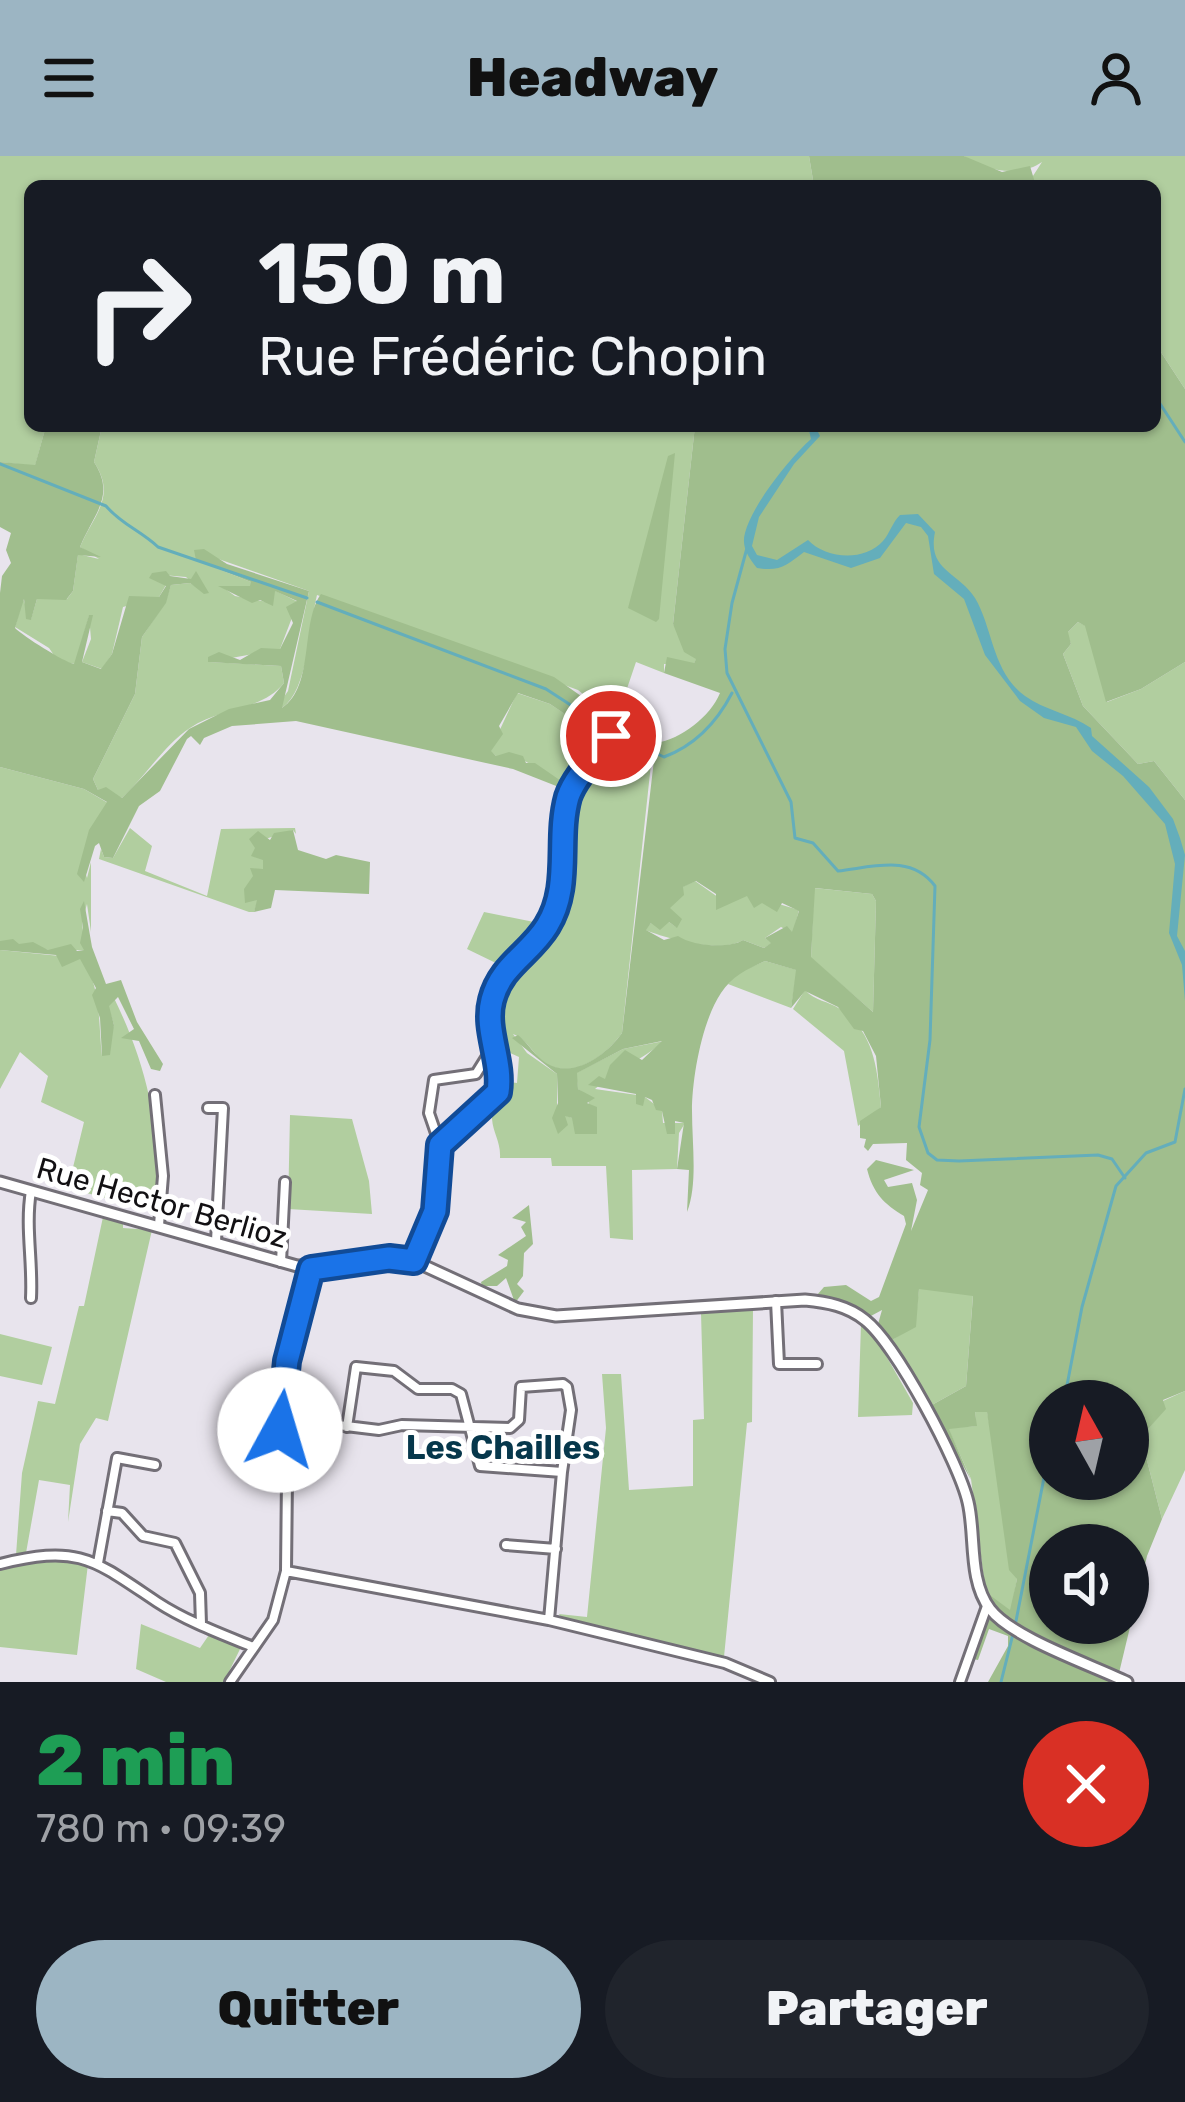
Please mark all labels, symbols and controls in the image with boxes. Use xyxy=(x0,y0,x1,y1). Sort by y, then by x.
icon: menu xyxy=(36,45,102,111)
icon: person xyxy=(1083,45,1149,111)
text: Headway xyxy=(467,46,718,110)
text: 150 m xyxy=(258,224,506,324)
icon: right xyxy=(60,228,216,384)
text: Rue Frédéric Chopin xyxy=(258,325,767,389)
pin xyxy=(560,685,662,787)
icon: arrive xyxy=(578,703,644,769)
street label: Rue Hector Berlioz xyxy=(33,1150,291,1256)
position arrow xyxy=(217,1367,343,1493)
north arrow xyxy=(1029,1380,1149,1500)
map controls xyxy=(1029,1380,1149,1644)
district label: Les Chailles xyxy=(406,1428,600,1467)
button: sound xyxy=(1029,1524,1149,1644)
text: 2 min xyxy=(36,1718,235,1803)
button: close xyxy=(1023,1721,1149,1847)
text: 780 m · 09:39 xyxy=(36,1806,286,1852)
button: Quitter xyxy=(36,1940,581,2078)
button: Partager xyxy=(605,1940,1149,2078)

